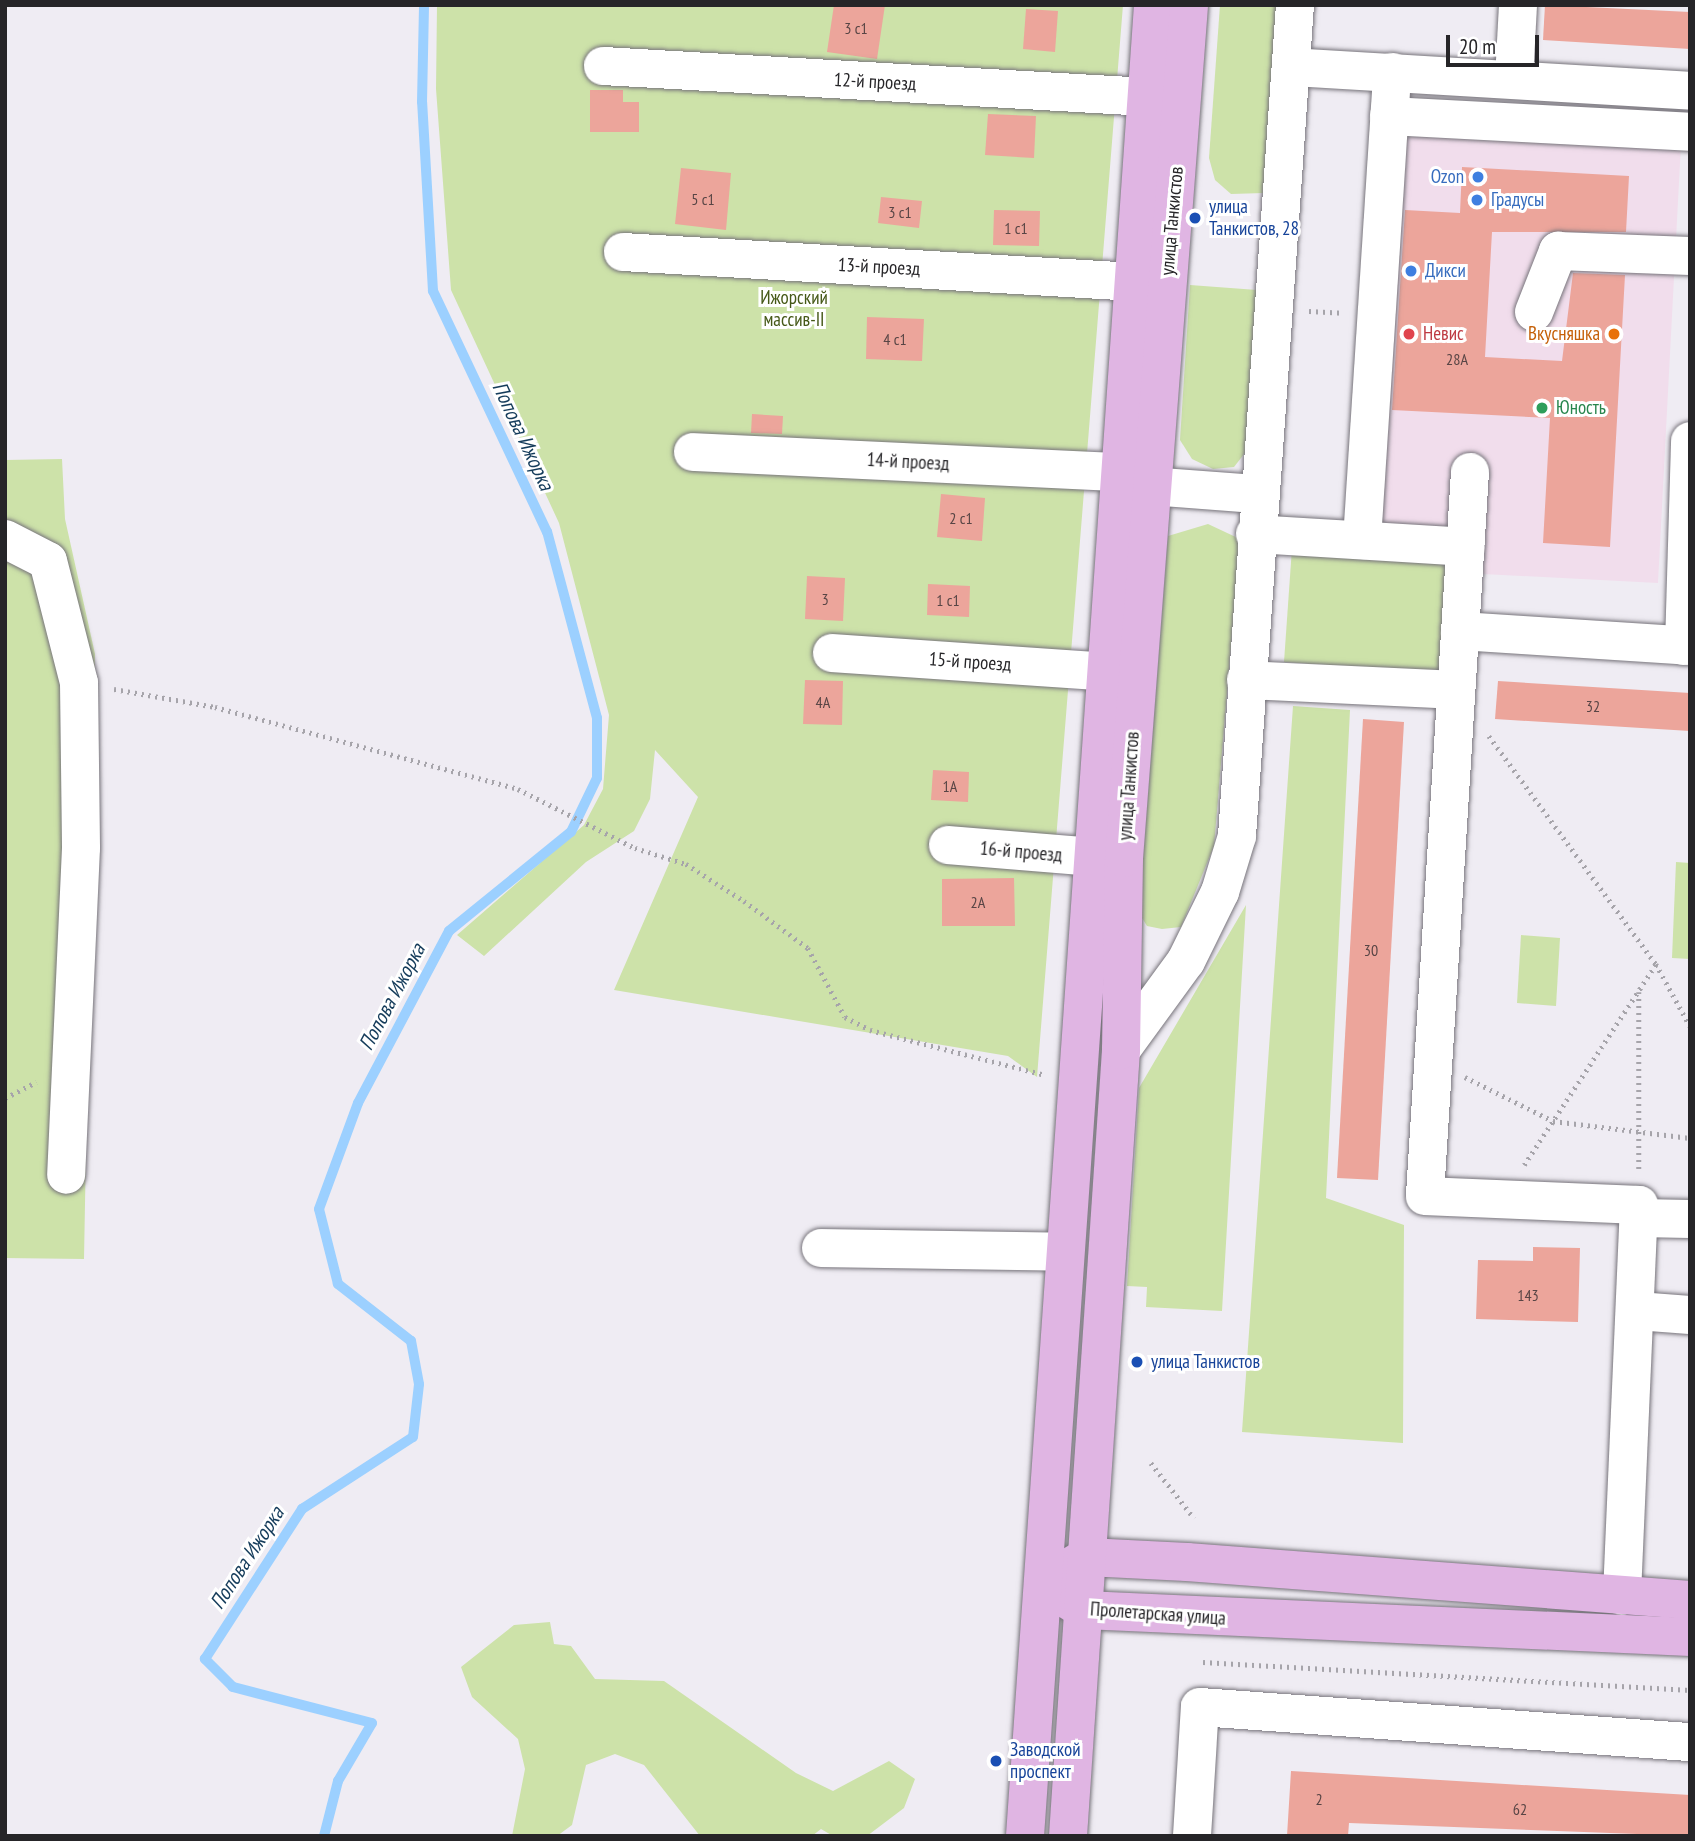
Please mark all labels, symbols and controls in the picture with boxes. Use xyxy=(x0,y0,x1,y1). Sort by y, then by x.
house number: 3 с1 xyxy=(844,18,868,38)
scale bar xyxy=(1450,21,1543,65)
text: 20 m xyxy=(1459,33,1496,60)
street label: 12-й проезд xyxy=(833,68,917,96)
street label: улица Танкистов xyxy=(1156,165,1188,277)
place label: Ozon xyxy=(1431,166,1464,188)
marker: Ozon xyxy=(1470,169,1486,185)
house number: 5 с1 xyxy=(691,189,715,209)
place label: Градусы xyxy=(1491,189,1544,211)
marker: Градусы xyxy=(1469,192,1485,208)
place label: улица Танкистов, 28 xyxy=(1209,196,1300,240)
house number: 3 с1 xyxy=(888,202,912,222)
marker: улица Танкистов, 28 xyxy=(1187,210,1203,226)
house number: 1 с1 xyxy=(1004,218,1028,238)
street label: 13-й проезд xyxy=(837,253,921,281)
place label: Дикси xyxy=(1425,260,1466,282)
marker: Дикси xyxy=(1403,263,1419,279)
park label: Ижорский массив-II xyxy=(760,287,828,331)
place label: Невис xyxy=(1423,323,1464,345)
place label: Вкусняшка xyxy=(1528,323,1600,345)
marker: Невис xyxy=(1401,326,1417,342)
marker: Вкусняшка xyxy=(1606,326,1622,342)
house number: 4 с1 xyxy=(883,329,907,349)
house number: 28А xyxy=(1446,349,1468,369)
water label: Попова Ижорка xyxy=(487,378,559,494)
place label: Юность xyxy=(1556,397,1606,419)
marker: Юность xyxy=(1534,400,1550,416)
street label: 14-й проезд xyxy=(866,448,950,476)
house number: 2 с1 xyxy=(949,508,973,528)
house number: 3 xyxy=(821,589,829,609)
house number: 1 с1 xyxy=(936,590,960,610)
street label: 15-й проезд xyxy=(928,648,1012,676)
house number: 4А xyxy=(816,692,830,712)
house number: 32 xyxy=(1586,696,1600,716)
street label: улица Танкистов xyxy=(1114,731,1144,841)
house number: 1А xyxy=(943,776,957,796)
street label: 16-й проезд xyxy=(979,837,1063,867)
house number: 2А xyxy=(971,892,985,912)
water label: Попова Ижорка xyxy=(353,940,431,1054)
house number: 30 xyxy=(1364,940,1378,960)
house number: 143 xyxy=(1517,1285,1539,1305)
place label: улица Танкистов xyxy=(1151,1351,1261,1373)
marker: улица Танкистов xyxy=(1129,1354,1145,1370)
water label: Попова Ижорка xyxy=(205,1502,289,1614)
street label: Пролетарская улица xyxy=(1089,1598,1227,1630)
place label: Заводской проспект xyxy=(1010,1739,1081,1783)
marker: Заводской проспект xyxy=(988,1753,1004,1769)
house number: 2 xyxy=(1315,1789,1323,1809)
house number: 62 xyxy=(1513,1799,1527,1819)

